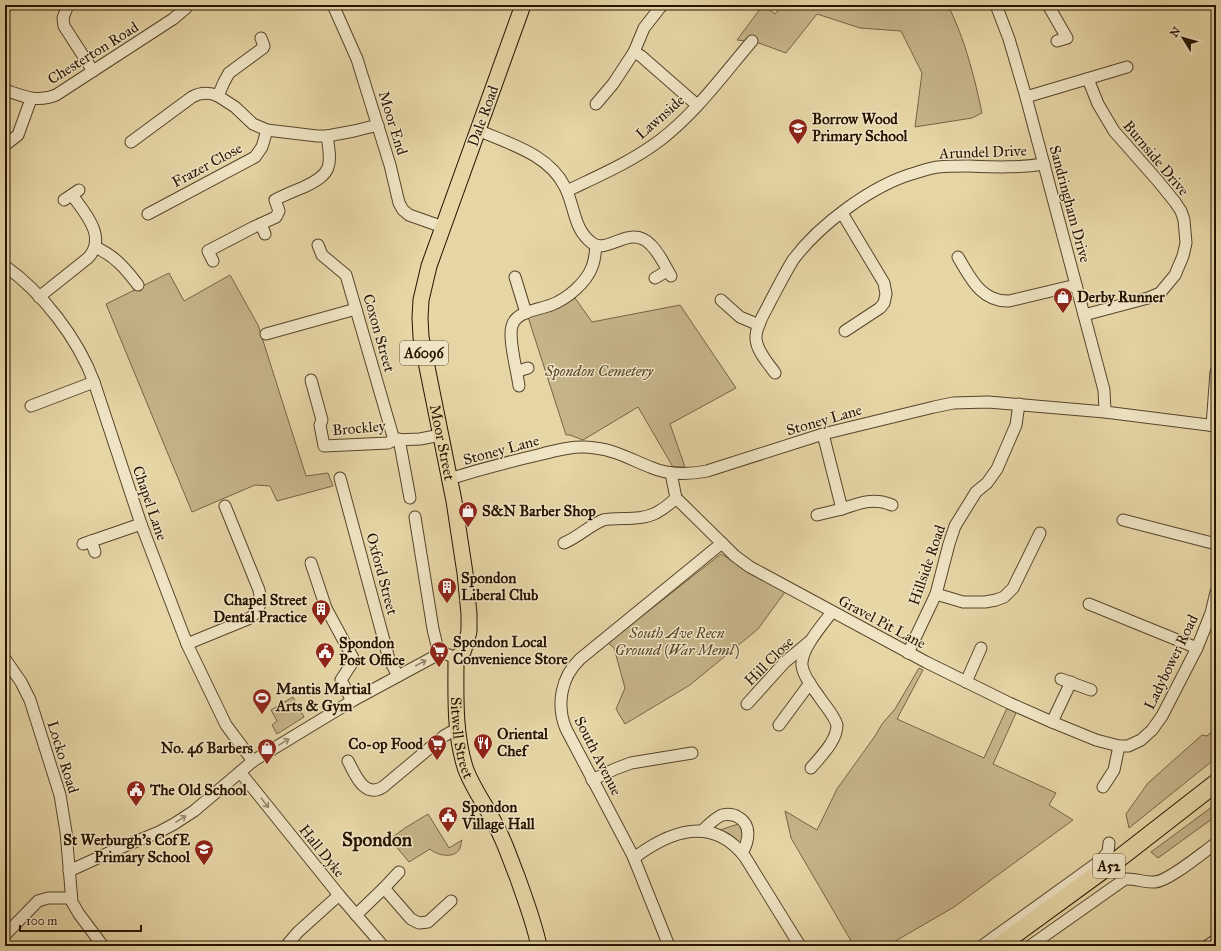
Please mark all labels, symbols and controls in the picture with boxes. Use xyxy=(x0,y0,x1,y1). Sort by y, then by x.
street label: Chesterton Road xyxy=(44,18,142,88)
north arrow xyxy=(1163,18,1203,58)
text: N xyxy=(1167,24,1184,40)
street label: Dale Road xyxy=(464,83,502,149)
street label: Moor End xyxy=(375,89,411,158)
street label: Lawnside xyxy=(632,91,688,143)
place label: Borrow Wood Primary School xyxy=(812,110,909,146)
school or university icon: Borrow Wood Primary School xyxy=(787,117,809,145)
street label: Burnside Drive xyxy=(1119,117,1193,199)
street label: Frazer Close xyxy=(169,139,245,191)
street label: Arundel Drive xyxy=(938,141,1027,163)
street label: Sandringham Drive xyxy=(1046,143,1094,265)
shop icon: Derby Runner xyxy=(1052,286,1074,314)
place label: Derby Runner xyxy=(1077,288,1165,307)
street label: Coxon Street xyxy=(359,292,399,375)
road number: A6096 xyxy=(400,341,448,365)
park label: Spondon Cemetery xyxy=(544,362,655,381)
street label: Stoney Lane xyxy=(784,401,864,439)
street label: Moor Street xyxy=(426,403,459,483)
street label: Brockley xyxy=(332,417,387,439)
street label: Stoney Lane xyxy=(461,431,541,469)
street label: Chapel Lane xyxy=(129,463,171,543)
shop icon: S&N Barber Shop xyxy=(457,500,479,528)
place label: S&N Barber Shop xyxy=(482,502,596,521)
street label: Hillside Road xyxy=(905,522,949,608)
street label: Oxford Street xyxy=(362,531,402,618)
place label: Spondon Liberal Club xyxy=(461,569,539,604)
building icon: Spondon Liberal Club xyxy=(436,576,458,604)
place label: Chapel Street Dental Practice xyxy=(213,591,308,626)
street label: Gravel Pit Lane xyxy=(835,591,929,653)
building icon: Chapel Street Dental Practice xyxy=(310,598,332,626)
street label: Ladybower Road xyxy=(1140,611,1202,712)
park label: South Ave Recn Ground (War Meml) xyxy=(615,624,739,660)
place label: Spondon Local Convenience Store xyxy=(453,633,568,668)
street label: Hill Close xyxy=(741,633,797,689)
place label: Spondon Post Office xyxy=(339,634,406,669)
supermarket icon: Spondon Local Convenience Store xyxy=(428,640,450,668)
public building icon: Spondon Post Office xyxy=(314,641,336,669)
one-way arrow xyxy=(415,658,427,666)
place label: Mantis Martial Arts & Gym xyxy=(275,680,372,716)
sports icon: Mantis Martial Arts & Gym xyxy=(251,687,273,715)
street label: Sitwell Street xyxy=(447,697,478,782)
street label: South Avenue xyxy=(570,714,626,798)
street label: Locko Road xyxy=(43,719,83,796)
place label: Oriental Chef xyxy=(497,725,549,760)
restaurant icon: Oriental Chef xyxy=(472,732,494,760)
supermarket icon: Co-op Food xyxy=(426,733,448,761)
place label: Co-op Food xyxy=(348,735,423,754)
shop icon: No. 46 Barbers xyxy=(256,737,278,765)
one-way arrow xyxy=(279,737,290,746)
place label: No. 46 Barbers xyxy=(161,739,254,758)
public building icon: The Old School xyxy=(125,779,147,807)
place label: The Old School xyxy=(149,781,248,799)
one-way arrow xyxy=(260,797,269,808)
place label: Spondon Village Hall xyxy=(461,798,536,834)
public building icon: Spondon Village Hall xyxy=(437,805,459,833)
one-way arrow xyxy=(175,815,187,823)
street label: Hall Dyke xyxy=(295,821,349,881)
district label: Spondon xyxy=(342,828,413,852)
place label: St Werburgh's CofE Primary School xyxy=(63,831,191,867)
school or university icon: St Werburgh's CofE Primary School xyxy=(193,838,215,866)
road number: A52 xyxy=(1093,854,1125,878)
scale bar xyxy=(20,907,141,933)
text: 100 m xyxy=(26,914,57,928)

